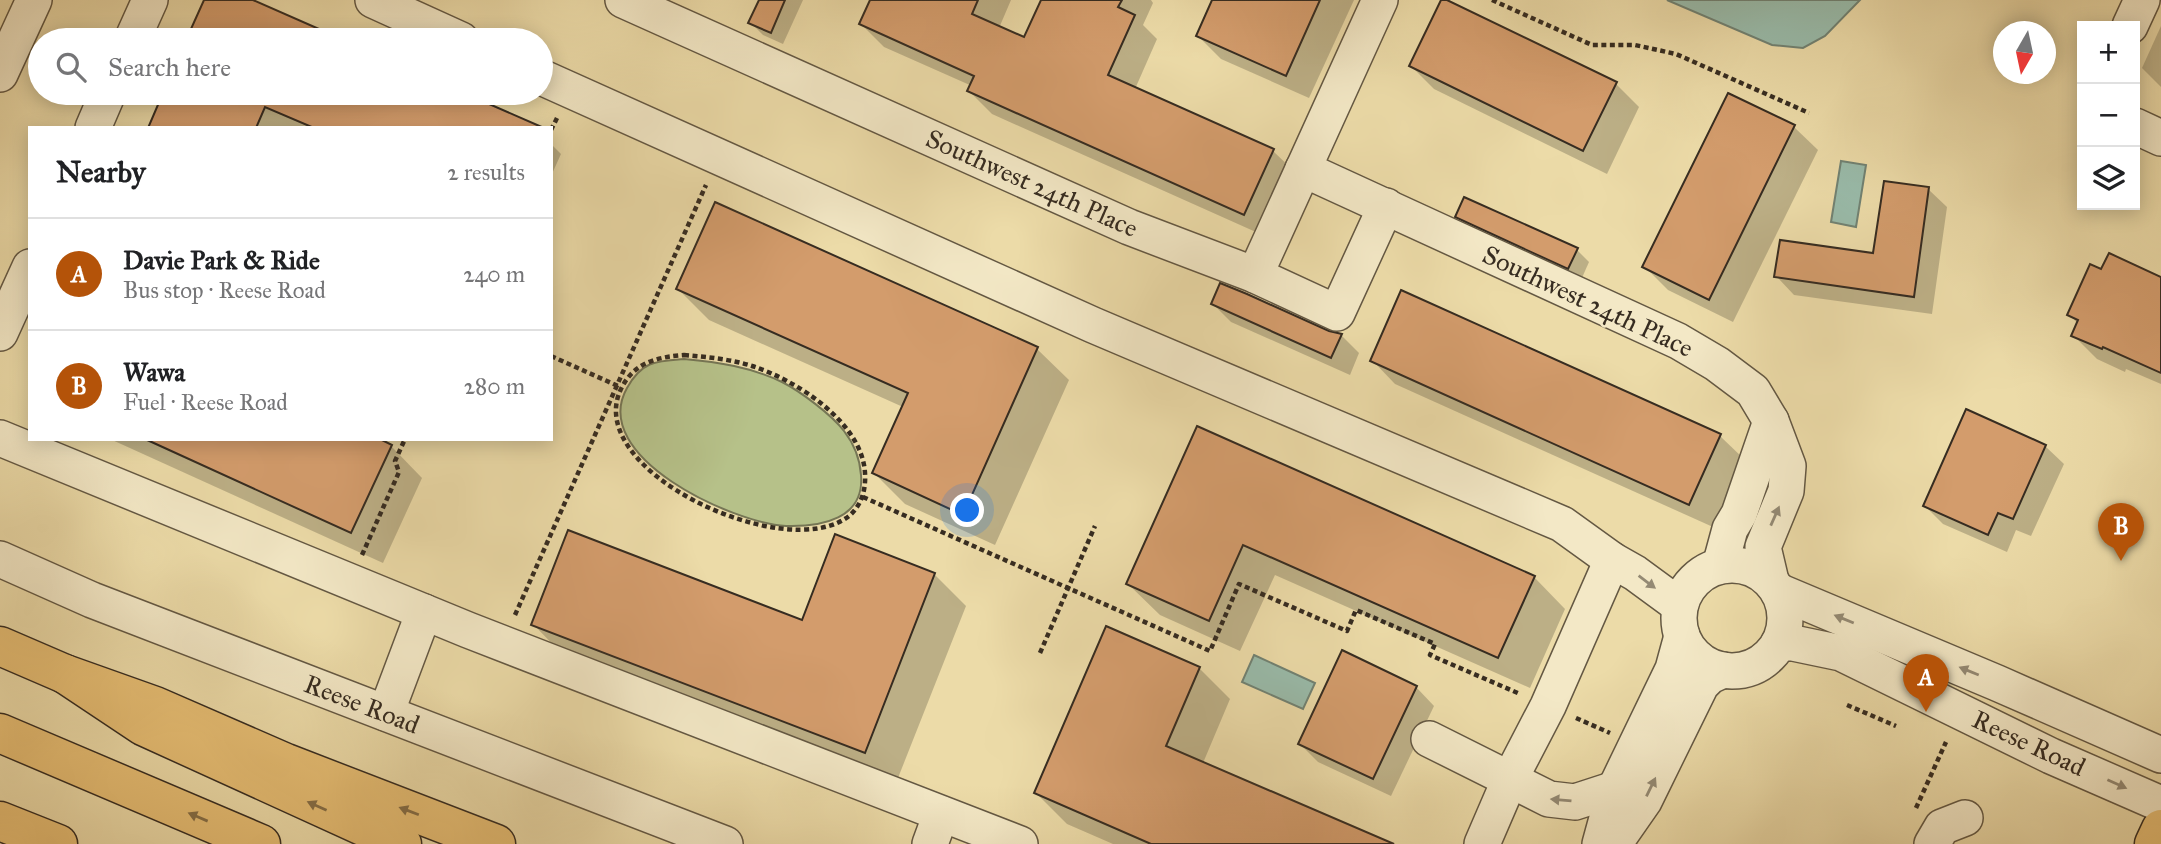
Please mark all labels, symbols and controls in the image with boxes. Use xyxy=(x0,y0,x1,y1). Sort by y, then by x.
north arrow xyxy=(1993,21,2056,84)
map controls xyxy=(2077,21,2140,210)
button: + xyxy=(2077,21,2140,84)
search box xyxy=(28,28,553,105)
icon: search xyxy=(52,48,90,86)
text: Search here xyxy=(108,51,231,83)
button: − xyxy=(2077,84,2140,147)
street label: Southwest 24th Place xyxy=(921,122,1143,244)
button: layers xyxy=(2077,147,2140,210)
text: Nearby xyxy=(56,154,146,190)
text: 2 results xyxy=(447,158,525,186)
street label: Southwest 24th Place xyxy=(1478,238,1699,364)
text: Davie Park & Ride xyxy=(123,244,320,276)
text: A xyxy=(71,260,87,288)
text: 240 m xyxy=(463,260,525,288)
text: Bus stop · Reese Road xyxy=(123,276,326,304)
text: Wawa xyxy=(123,356,185,388)
text: B xyxy=(71,372,87,400)
text: 280 m xyxy=(464,372,525,400)
text: Fuel · Reese Road xyxy=(123,388,288,416)
your location xyxy=(950,493,984,527)
pin: B xyxy=(2098,503,2144,561)
one-way arrow xyxy=(1769,506,1781,526)
one-way arrow xyxy=(1638,574,1656,588)
one-way arrow xyxy=(1833,614,1854,625)
pin: A xyxy=(1903,654,1949,712)
one-way arrow xyxy=(1959,665,1980,676)
street label: Reese Road xyxy=(300,667,424,741)
street label: Reese Road xyxy=(1967,703,2091,783)
one-way arrow xyxy=(1645,777,1657,797)
one-way arrow xyxy=(2106,779,2127,790)
one-way arrow xyxy=(1550,794,1572,805)
one-way arrow xyxy=(307,800,328,811)
one-way arrow xyxy=(398,806,419,817)
one-way arrow xyxy=(188,811,208,823)

